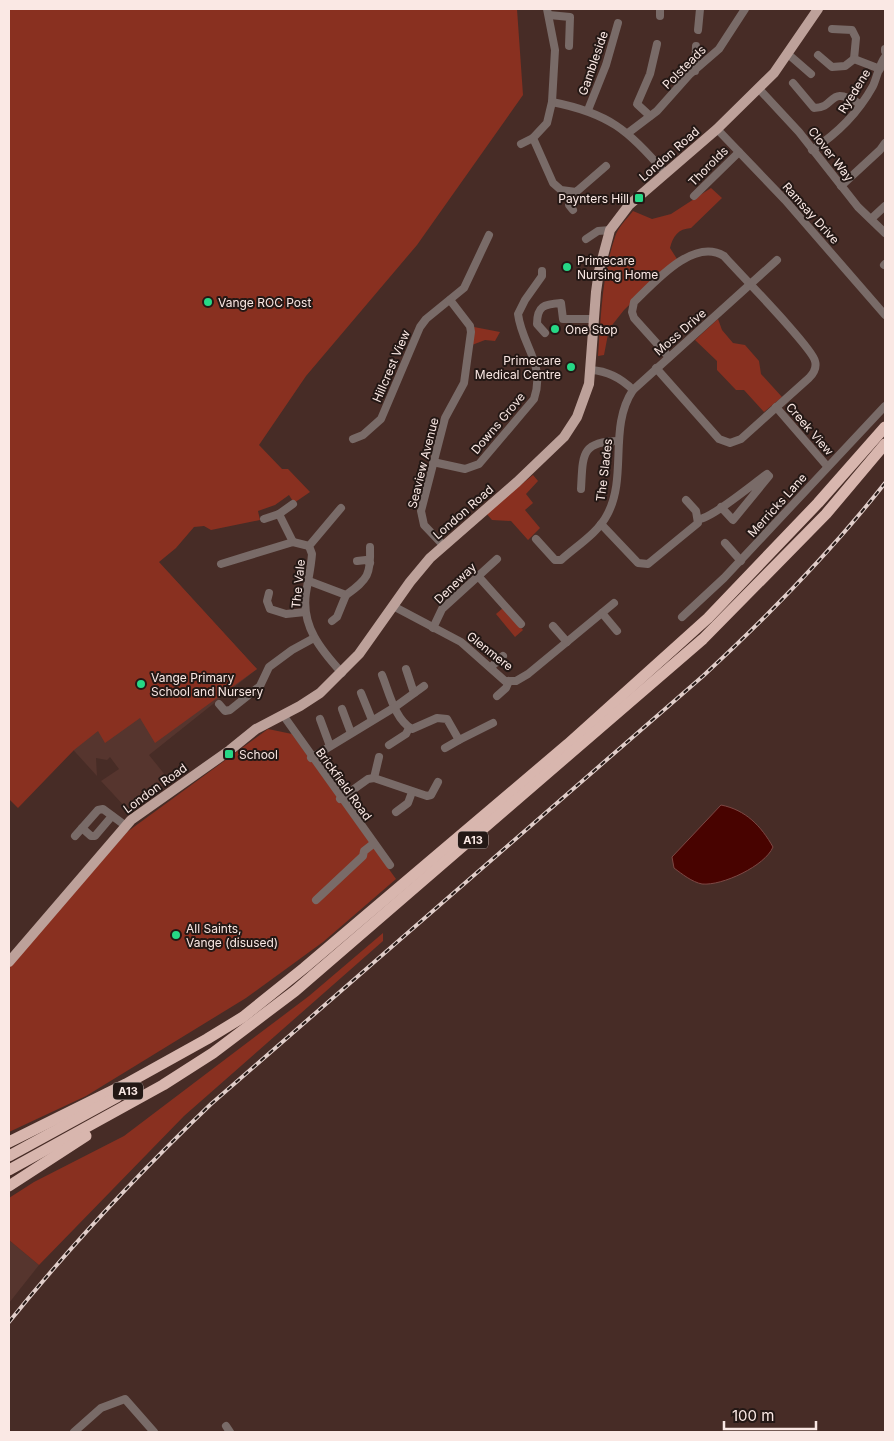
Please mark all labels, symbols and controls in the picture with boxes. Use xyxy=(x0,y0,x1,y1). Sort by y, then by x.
street label: Gambleside xyxy=(575,29,611,97)
street label: Polsteads xyxy=(659,42,709,92)
street label: Ryedene xyxy=(834,66,874,116)
street label: London Road xyxy=(636,124,702,184)
street label: Clover Way xyxy=(805,124,857,184)
street label: Thorolds xyxy=(685,143,731,189)
street label: Ramsay Drive xyxy=(779,179,843,247)
place label: Paynters Hill xyxy=(558,191,629,206)
marker: Paynters Hill xyxy=(633,192,645,204)
place label: Primecare Nursing Home xyxy=(577,253,658,282)
marker: Primecare Nursing Home xyxy=(561,261,573,273)
place label: Vange ROC Post xyxy=(218,295,311,310)
marker: Vange ROC Post xyxy=(202,296,214,308)
street label: Moss Drive xyxy=(651,305,709,359)
place label: One Stop xyxy=(565,322,618,337)
marker: One Stop xyxy=(549,323,561,335)
street label: Hillcrest View xyxy=(369,327,413,404)
place label: Primecare Medical Centre xyxy=(475,353,561,382)
marker: Primecare Medical Centre xyxy=(565,361,577,373)
street label: Downs Grove xyxy=(468,389,528,457)
street label: Creek View xyxy=(783,400,837,459)
street label: Seaview Avenue xyxy=(404,416,442,510)
street label: The Slades xyxy=(593,438,615,502)
street label: Merricks Lane xyxy=(744,470,810,540)
street label: London Road xyxy=(430,482,496,542)
street label: The Vale xyxy=(288,559,308,609)
street label: Deneway xyxy=(431,559,479,607)
street label: Glenmere xyxy=(464,628,516,674)
place label: Vange Primary School and Nursery xyxy=(151,670,264,699)
marker: Vange Primary School and Nursery xyxy=(135,678,147,690)
street label: Brickfield Road xyxy=(313,745,375,823)
place label: School xyxy=(239,747,278,762)
marker: School xyxy=(223,748,235,760)
street label: London Road xyxy=(120,760,190,816)
road number: A13 xyxy=(458,832,488,848)
place label: All Saints, Vange (disused) xyxy=(186,921,278,950)
marker: All Saints, Vange (disused) xyxy=(170,929,182,941)
road number: A13 xyxy=(113,1082,143,1100)
scale bar xyxy=(724,1398,816,1430)
text: 100 m xyxy=(732,1406,774,1425)

